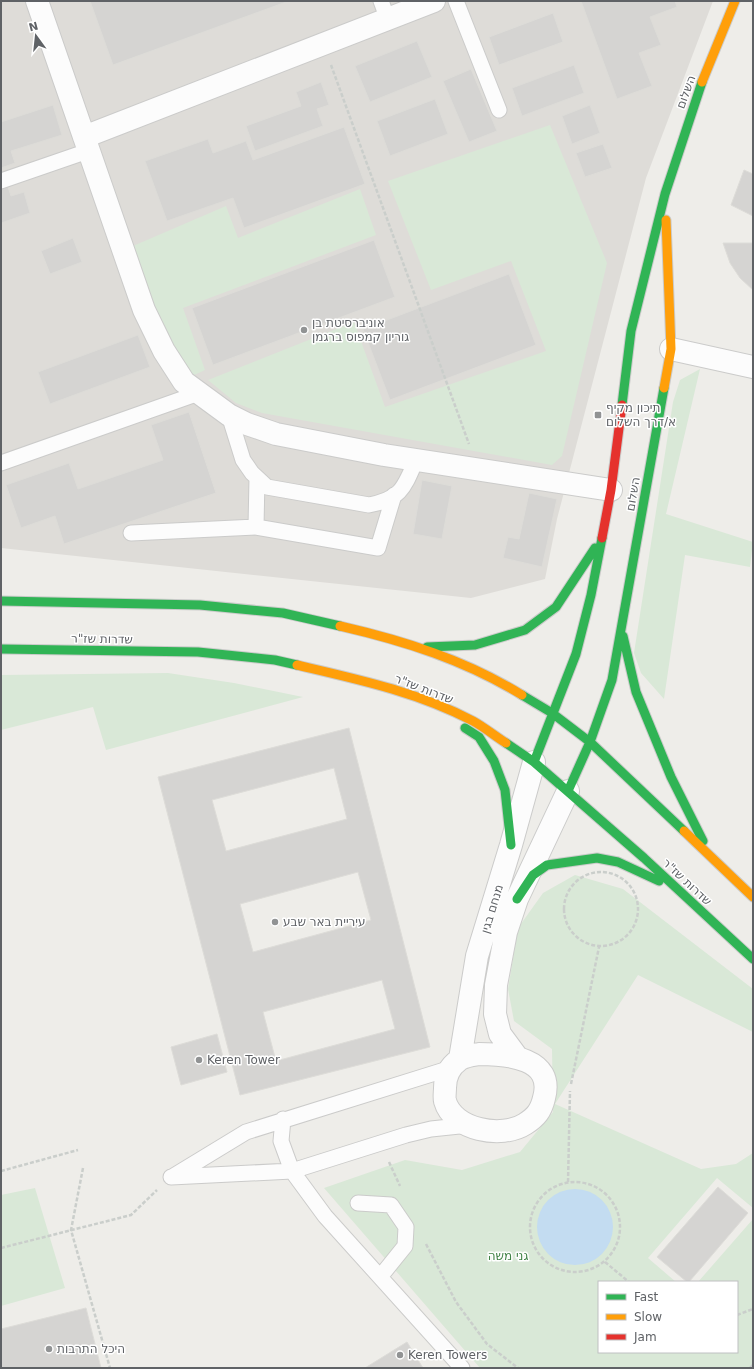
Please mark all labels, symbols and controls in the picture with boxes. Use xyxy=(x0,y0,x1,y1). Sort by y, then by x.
north arrow xyxy=(16,16,56,56)
text: N xyxy=(27,19,40,34)
street label: השלום xyxy=(674,73,698,111)
place label: אוניברסיטת בן גוריון קמפוס ברגמן xyxy=(312,316,409,344)
marker: אוניברסיטת בן גוריון קמפוס ברגמן xyxy=(299,325,309,335)
place label: תיכון מקיף א/דרך השלום xyxy=(606,401,676,429)
marker: תיכון מקיף א/דרך השלום xyxy=(593,410,603,420)
street label: השלום xyxy=(623,476,643,512)
street label: שדרות שז"ר xyxy=(71,631,133,647)
street label: שדרות שז"ר xyxy=(393,671,455,707)
street label: שדרות שז"ר xyxy=(660,856,714,908)
street label: מנחם בגין xyxy=(478,883,506,935)
place label: עיריית באר שבע xyxy=(283,915,366,929)
marker: עיריית באר שבע xyxy=(270,917,280,927)
place label: Keren Tower xyxy=(207,1053,280,1067)
marker: Keren Tower xyxy=(194,1055,204,1065)
park label: גני משה xyxy=(488,1249,528,1263)
legend xyxy=(598,1281,738,1353)
text: Fast xyxy=(634,1290,658,1304)
text: Slow xyxy=(634,1310,662,1324)
text: Jam xyxy=(633,1330,657,1344)
place label: היכל התרבות xyxy=(57,1342,125,1356)
marker: היכל התרבות xyxy=(44,1344,54,1354)
place label: Keren Towers xyxy=(408,1348,487,1362)
marker: Keren Towers xyxy=(395,1350,405,1360)

